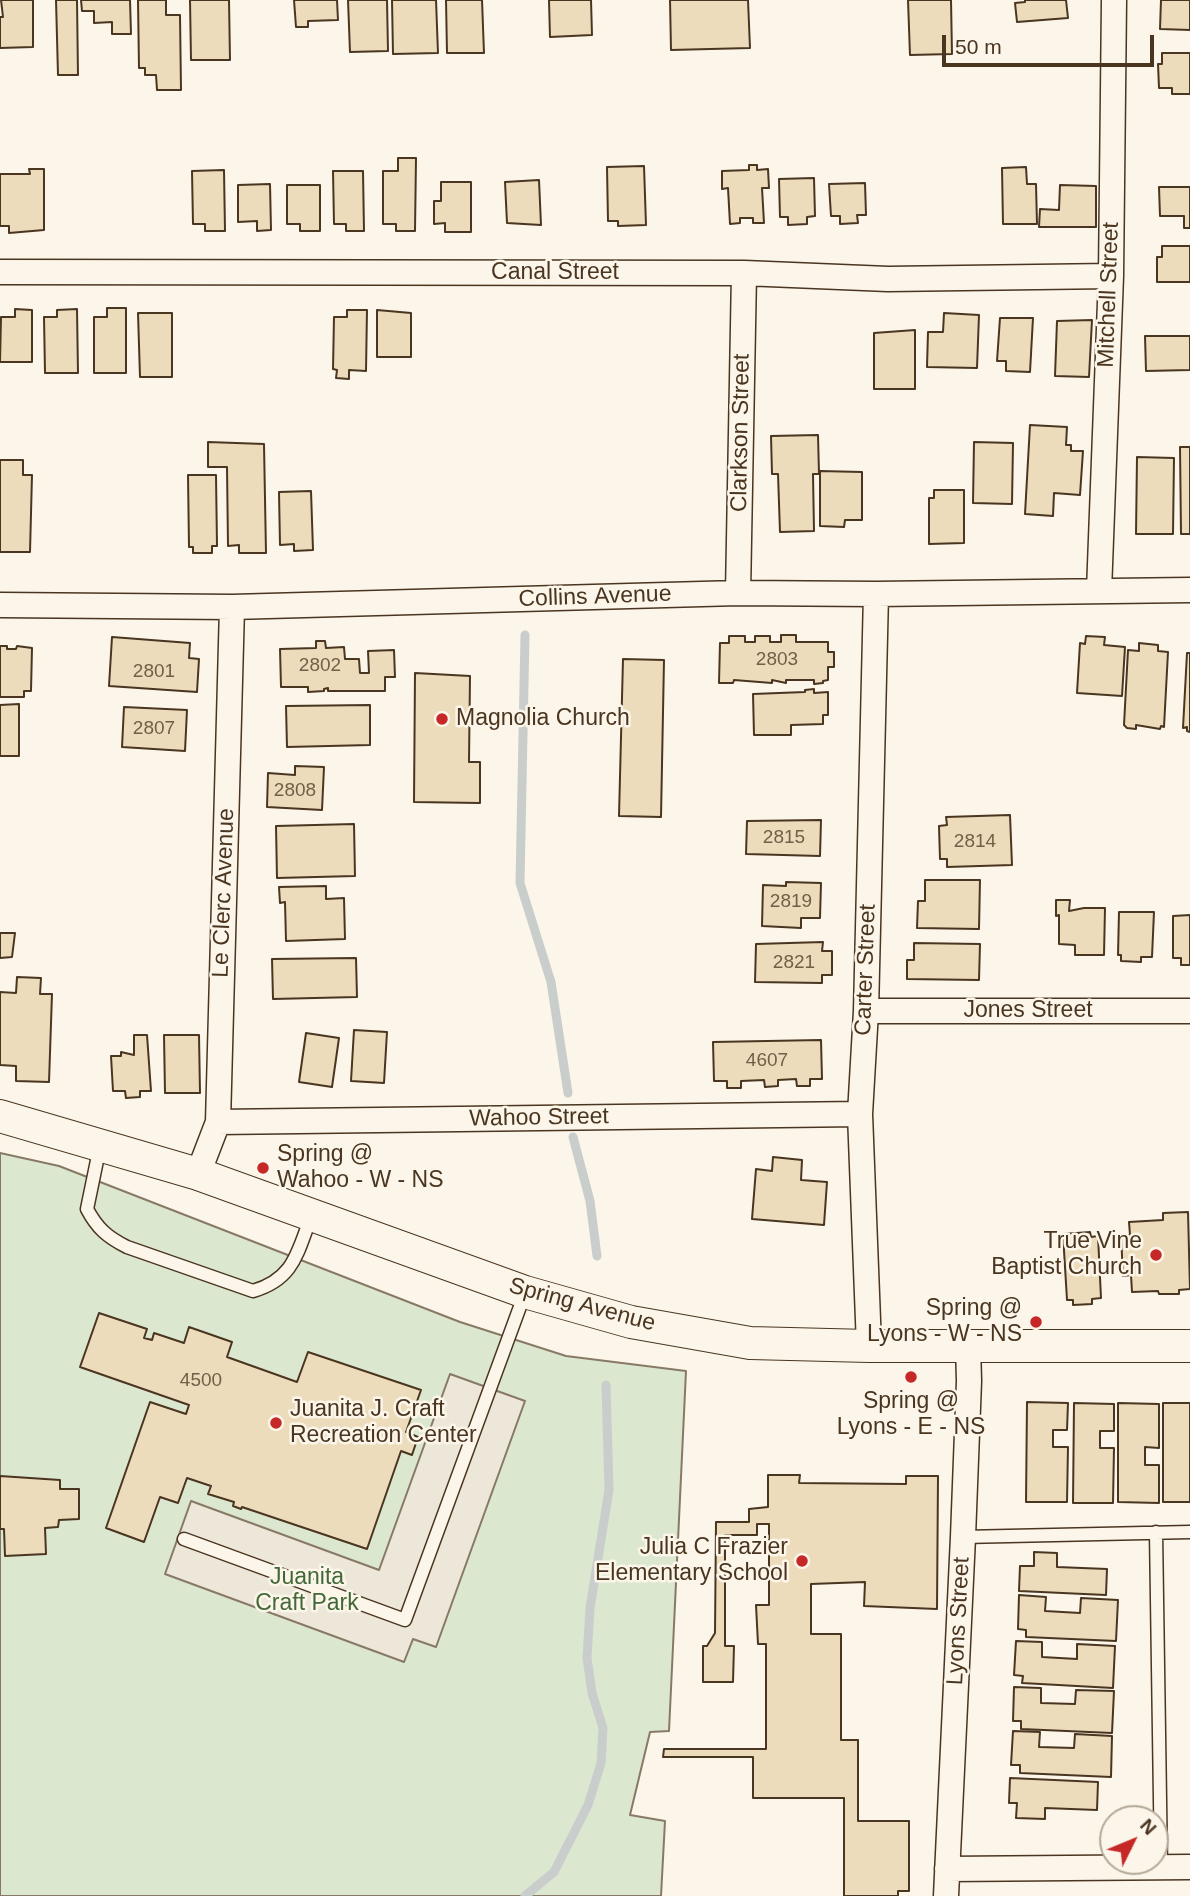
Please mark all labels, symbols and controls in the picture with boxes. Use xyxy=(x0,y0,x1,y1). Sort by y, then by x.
scale bar xyxy=(945,21,1157,65)
text: 50 m xyxy=(955,35,1002,58)
street label: Mitchell Street xyxy=(1093,222,1125,368)
street label: Canal Street xyxy=(491,259,619,287)
street label: Clarkson Street xyxy=(726,354,756,512)
street label: Collins Avenue xyxy=(518,581,672,613)
house number: 2803 xyxy=(756,649,798,671)
house number: 2802 xyxy=(299,655,341,677)
house number: 2801 xyxy=(133,661,175,683)
place label: Magnolia Church xyxy=(456,705,630,733)
marker: Magnolia Church xyxy=(434,711,450,727)
house number: 2807 xyxy=(133,718,175,740)
house number: 2808 xyxy=(274,780,316,802)
street label: Le Clerc Avenue xyxy=(207,808,241,978)
house number: 2815 xyxy=(763,827,805,849)
house number: 2814 xyxy=(954,831,996,853)
house number: 2819 xyxy=(770,891,812,913)
street label: Carter Street xyxy=(850,904,882,1036)
house number: 2821 xyxy=(773,952,815,974)
street label: Jones Street xyxy=(963,997,1093,1025)
house number: 4607 xyxy=(746,1050,788,1072)
street label: Wahoo Street xyxy=(469,1103,609,1133)
place label: Spring @ Wahoo - W - NS xyxy=(277,1141,444,1195)
marker: Spring @ Wahoo - W - NS xyxy=(255,1160,271,1176)
place label: True Vine Baptist Church xyxy=(991,1228,1142,1282)
marker: True Vine Baptist Church xyxy=(1148,1247,1164,1263)
street label: Spring Avenue xyxy=(506,1272,658,1338)
place label: Spring @ Lyons - W - NS xyxy=(867,1295,1022,1349)
marker: Spring @ Lyons - W - NS xyxy=(1028,1314,1044,1330)
marker: Spring @ Lyons - E - NS xyxy=(903,1369,919,1385)
house number: 4500 xyxy=(180,1370,222,1392)
place label: Spring @ Lyons - E - NS xyxy=(837,1388,985,1442)
place label: Juanita J. Craft Recreation Center xyxy=(290,1396,477,1450)
marker: Juanita J. Craft Recreation Center xyxy=(268,1415,284,1431)
place label: Julia C Frazier Elementary School xyxy=(595,1534,788,1588)
marker: Julia C Frazier Elementary School xyxy=(794,1553,810,1569)
street label: Lyons Street xyxy=(942,1556,976,1686)
park label: Juanita Craft Park xyxy=(255,1564,359,1618)
north arrow xyxy=(1099,1805,1169,1875)
text: N xyxy=(1136,1815,1161,1839)

